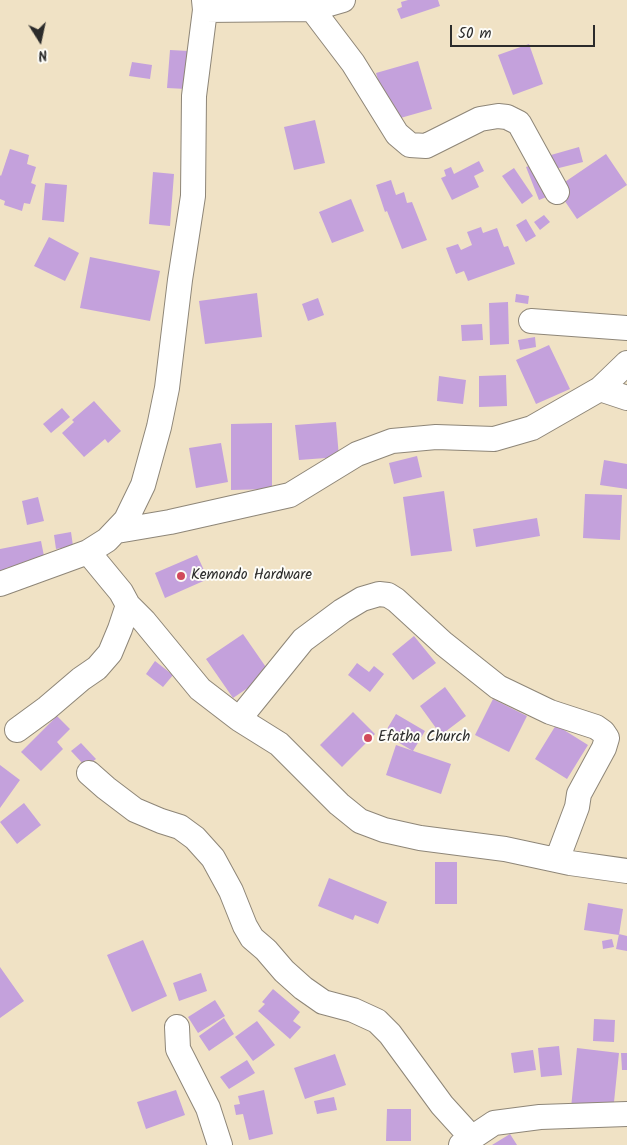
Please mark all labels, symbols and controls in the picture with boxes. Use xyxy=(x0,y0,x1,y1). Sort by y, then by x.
north arrow xyxy=(15,15,65,65)
scale bar xyxy=(452,15,597,47)
text: 50 m xyxy=(458,22,492,46)
text: N xyxy=(36,43,49,66)
place label: Kemondo Hardware xyxy=(191,567,312,585)
marker: Kemondo Hardware xyxy=(175,570,187,582)
place label: Efatha Church xyxy=(378,729,470,747)
marker: Efatha Church xyxy=(362,732,374,744)

